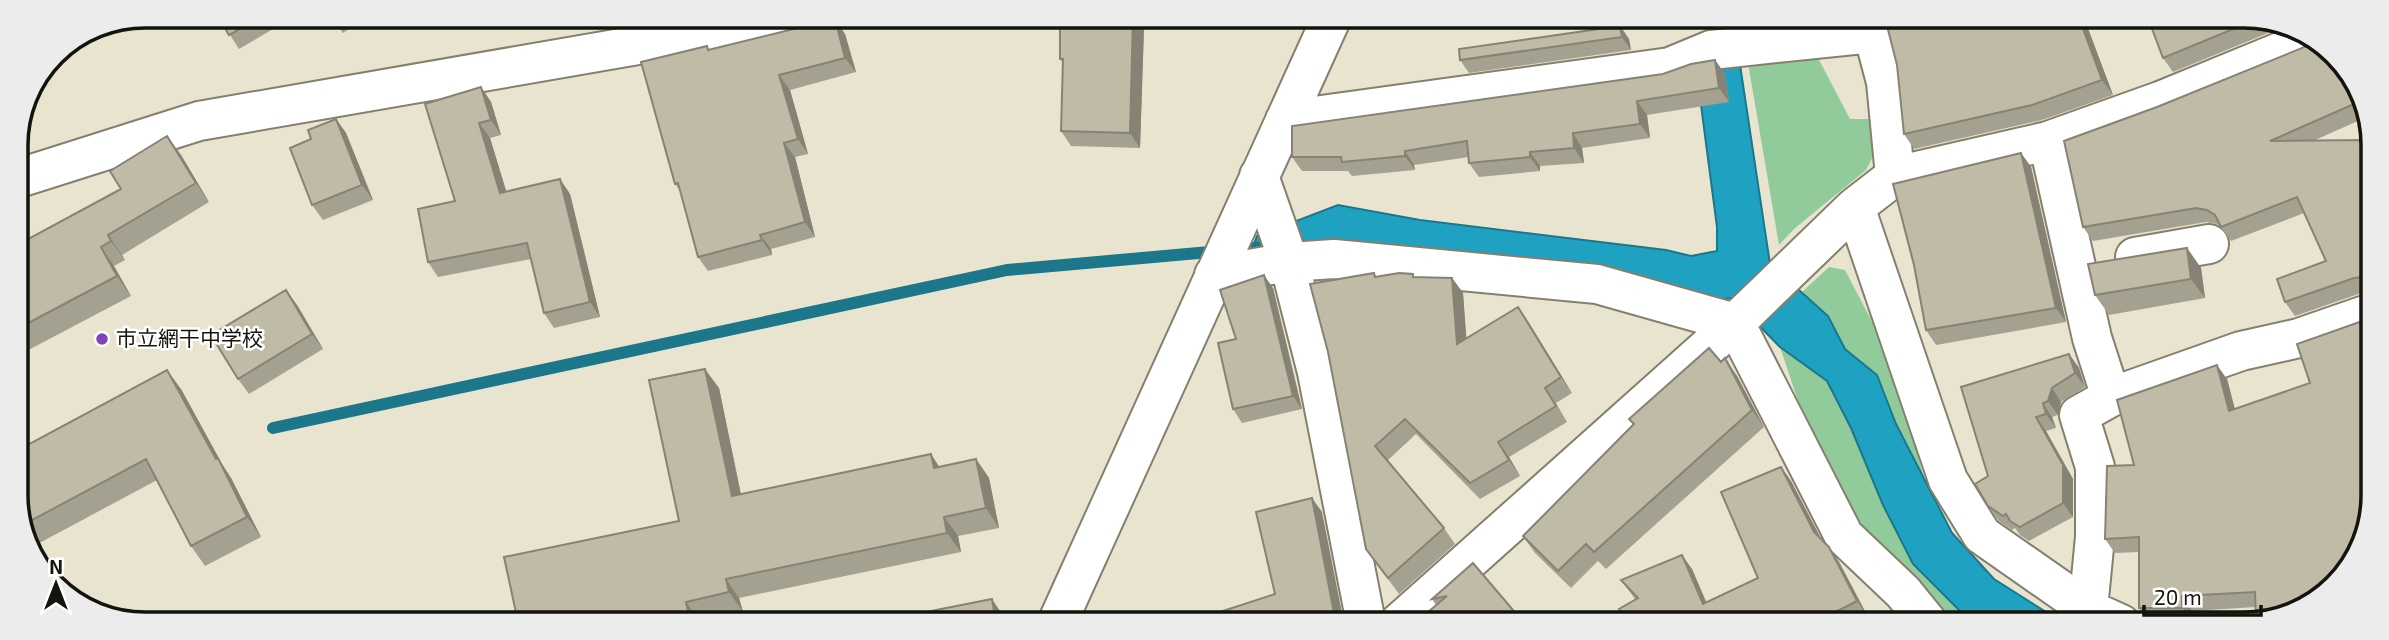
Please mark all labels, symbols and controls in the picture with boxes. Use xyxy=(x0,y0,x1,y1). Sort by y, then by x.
place label: 市立網干中学校 xyxy=(116,325,263,350)
marker: 市立網干中学校 xyxy=(94,331,110,347)
north arrow xyxy=(21,549,91,619)
text: N xyxy=(49,555,63,578)
scale bar xyxy=(2144,574,2261,618)
text: 20 m xyxy=(2154,584,2202,609)

